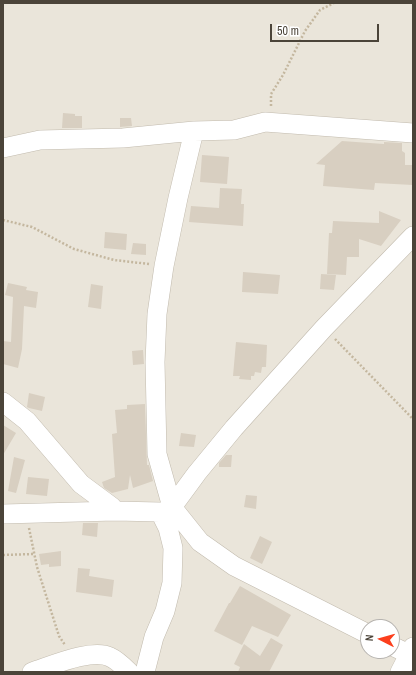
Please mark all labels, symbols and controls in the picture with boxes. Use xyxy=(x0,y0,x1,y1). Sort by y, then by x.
scale bar xyxy=(272,16,381,42)
text: 50 m xyxy=(277,23,299,39)
north arrow xyxy=(360,619,400,659)
text: N xyxy=(362,634,376,642)

